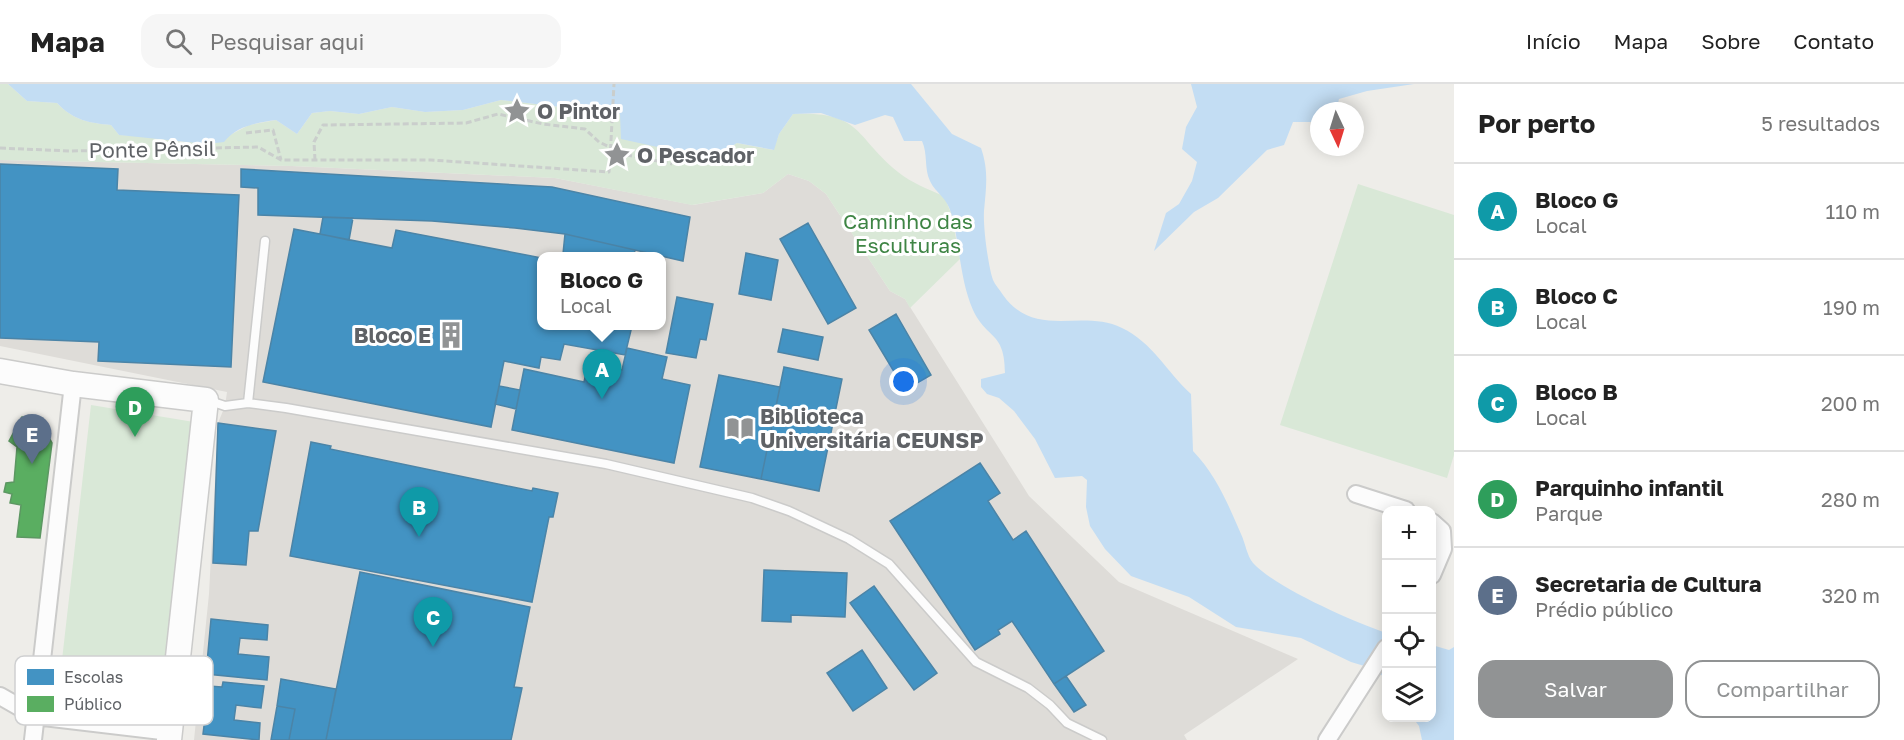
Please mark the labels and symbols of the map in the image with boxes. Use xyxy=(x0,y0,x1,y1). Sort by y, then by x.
place icon: O Pintor xyxy=(502,96,532,126)
place label: O Pintor xyxy=(537,98,620,124)
north arrow xyxy=(1310,102,1364,156)
street label: Ponte Pênsil xyxy=(88,135,216,163)
place icon: O Pescador xyxy=(602,140,632,170)
place label: O Pescador xyxy=(637,142,754,168)
park label: Caminho das Esculturas xyxy=(843,208,973,258)
building icon: Bloco E xyxy=(436,320,466,350)
place label: Bloco E xyxy=(354,322,431,348)
pin: A xyxy=(582,350,622,399)
your location xyxy=(889,367,918,396)
pin: D xyxy=(116,388,154,437)
place label: Biblioteca Universitária CEUNSP xyxy=(760,403,983,453)
library icon: Biblioteca Universitária CEUNSP xyxy=(725,413,755,443)
pin: E xyxy=(12,414,51,464)
pin: B xyxy=(400,488,438,537)
pin: C xyxy=(414,598,452,647)
legend xyxy=(15,656,213,725)
text: Escolas xyxy=(64,667,123,687)
text: Público xyxy=(64,694,122,714)

